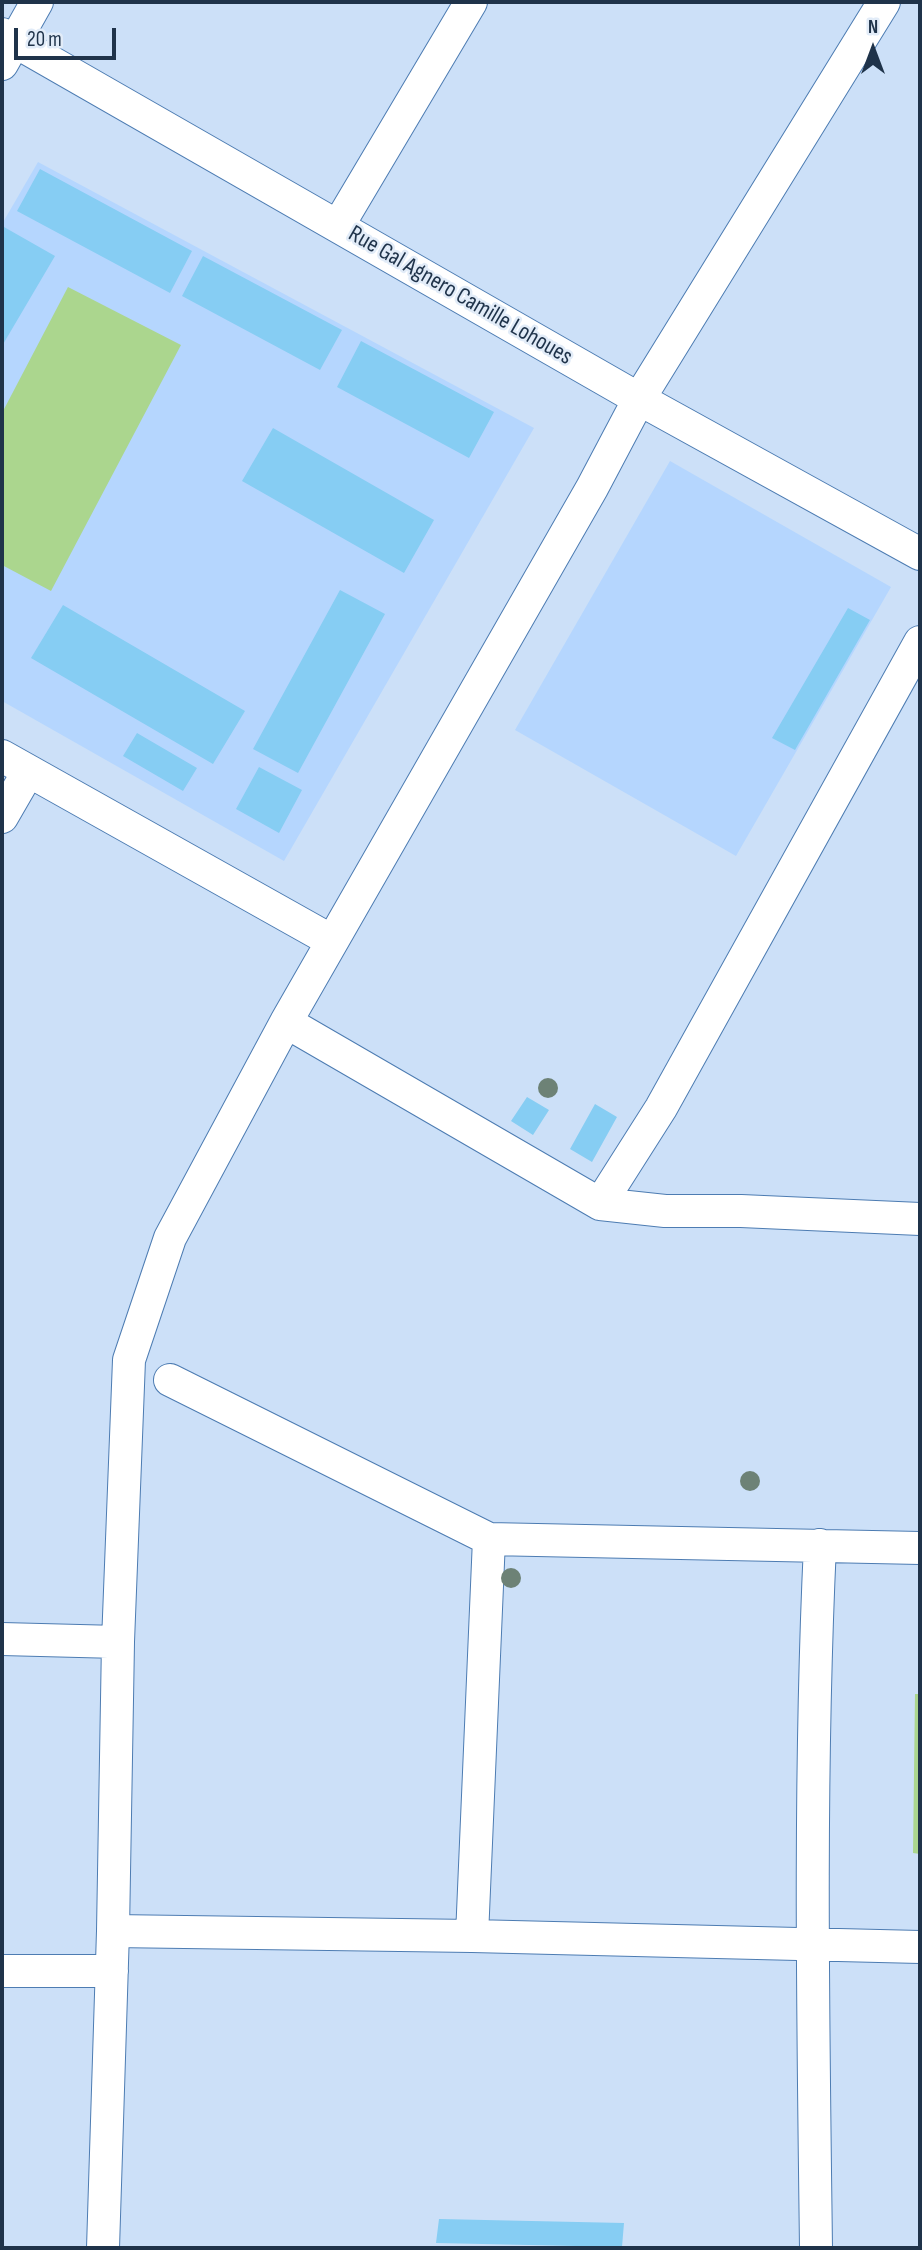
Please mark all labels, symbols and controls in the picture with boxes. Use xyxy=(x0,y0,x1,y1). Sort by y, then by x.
scale bar xyxy=(18,14,119,58)
north arrow xyxy=(838,14,908,84)
text: N xyxy=(868,16,878,39)
text: 20 m xyxy=(27,27,62,52)
street label: Rue Gal Agnero Camille Lohoues xyxy=(343,220,577,372)

